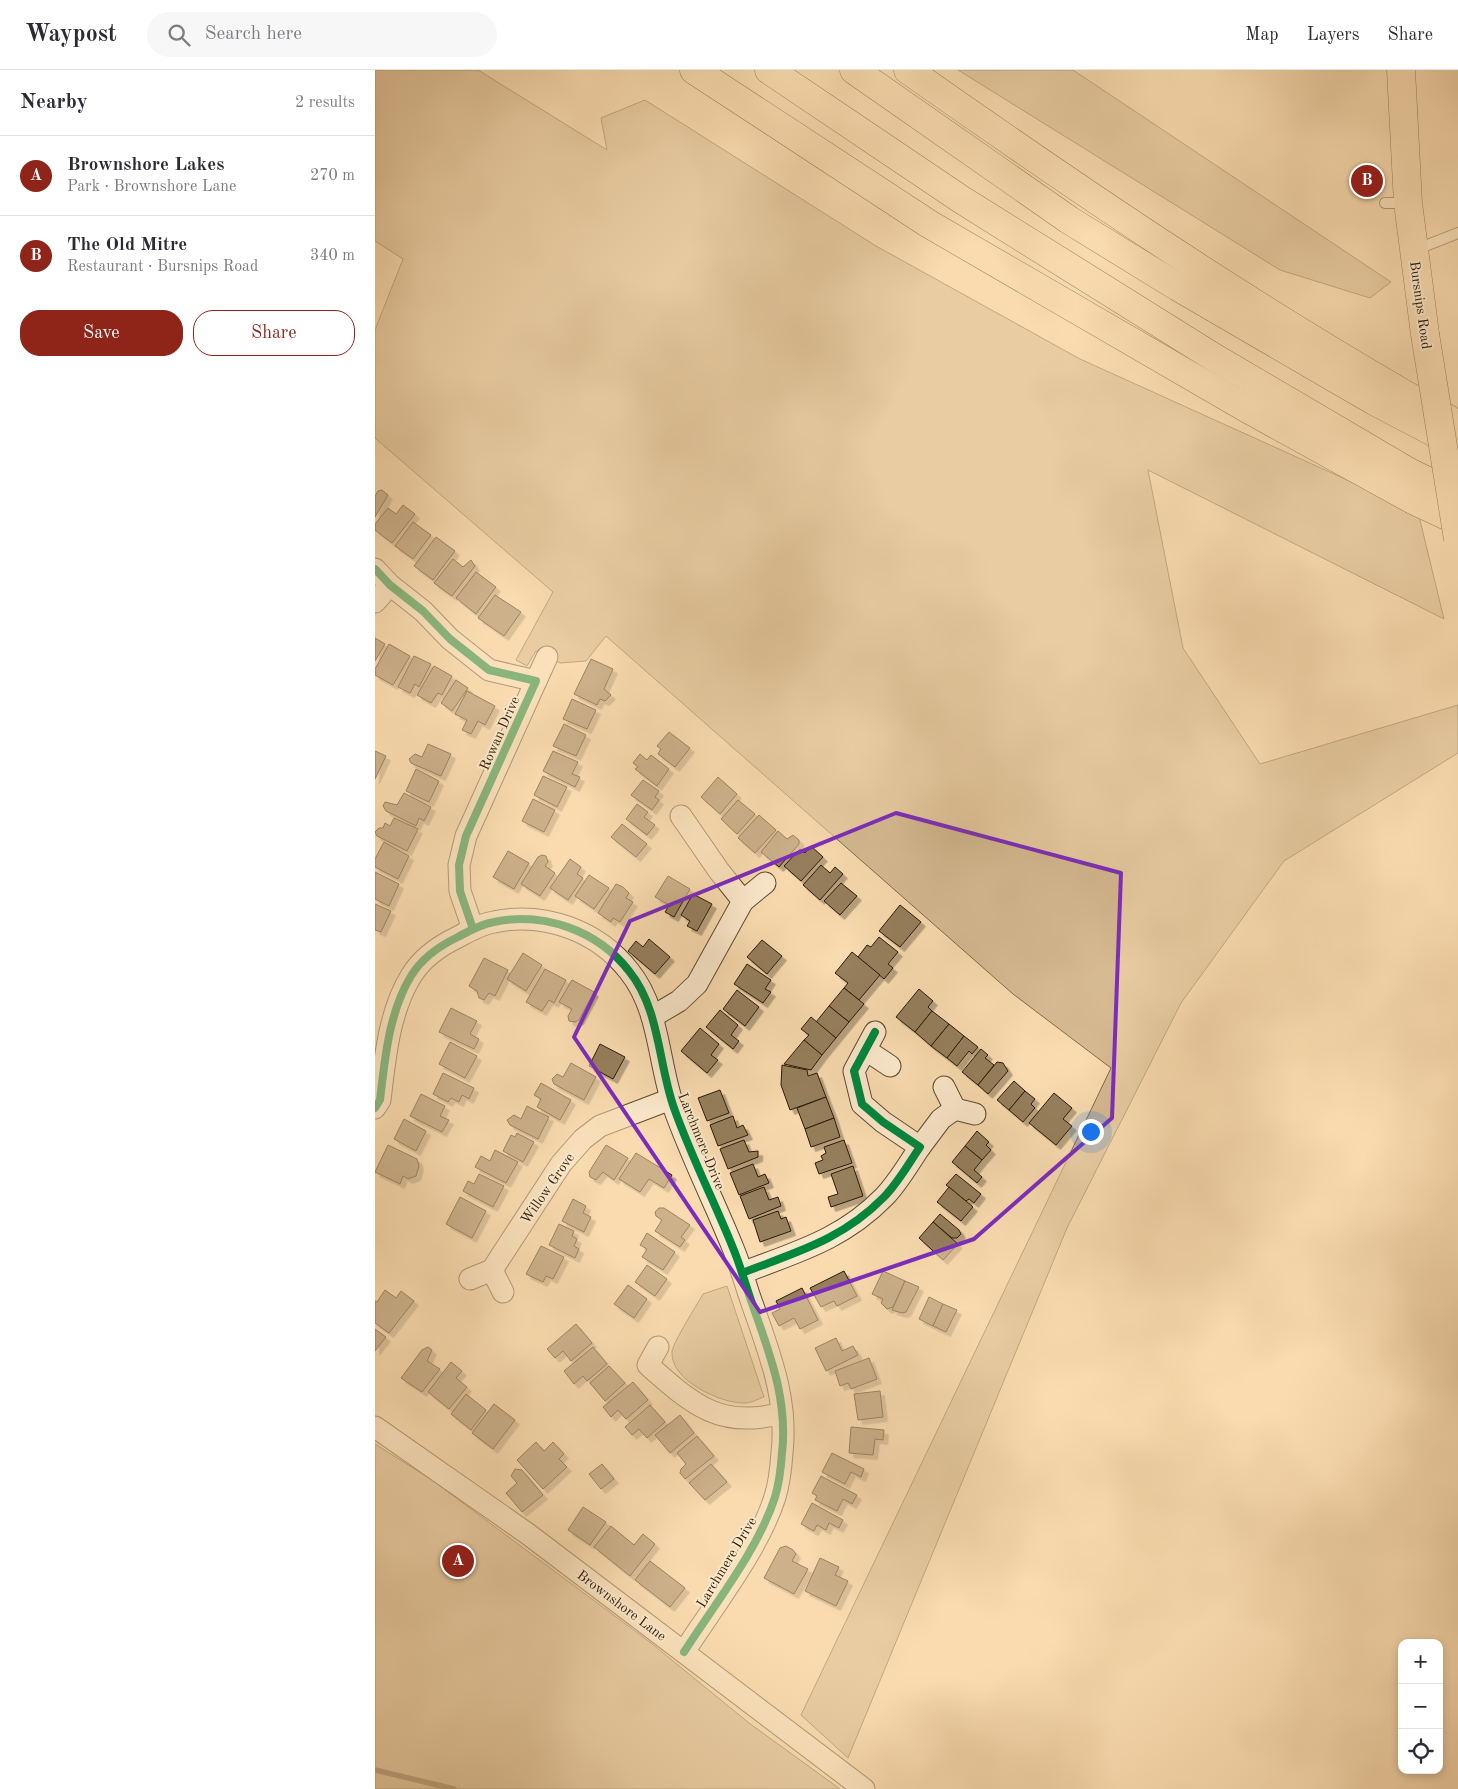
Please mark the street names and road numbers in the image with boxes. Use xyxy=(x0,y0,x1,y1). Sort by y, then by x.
street label: Bursnips Road xyxy=(1407,260,1433,350)
street label: Rowan Drive xyxy=(477,694,522,772)
street label: Larchmere Drive xyxy=(675,1091,727,1192)
street label: Willow Grove xyxy=(518,1151,577,1226)
street label: Larchmere Drive xyxy=(694,1515,759,1610)
street label: Brownshore Lane xyxy=(574,1568,669,1644)

